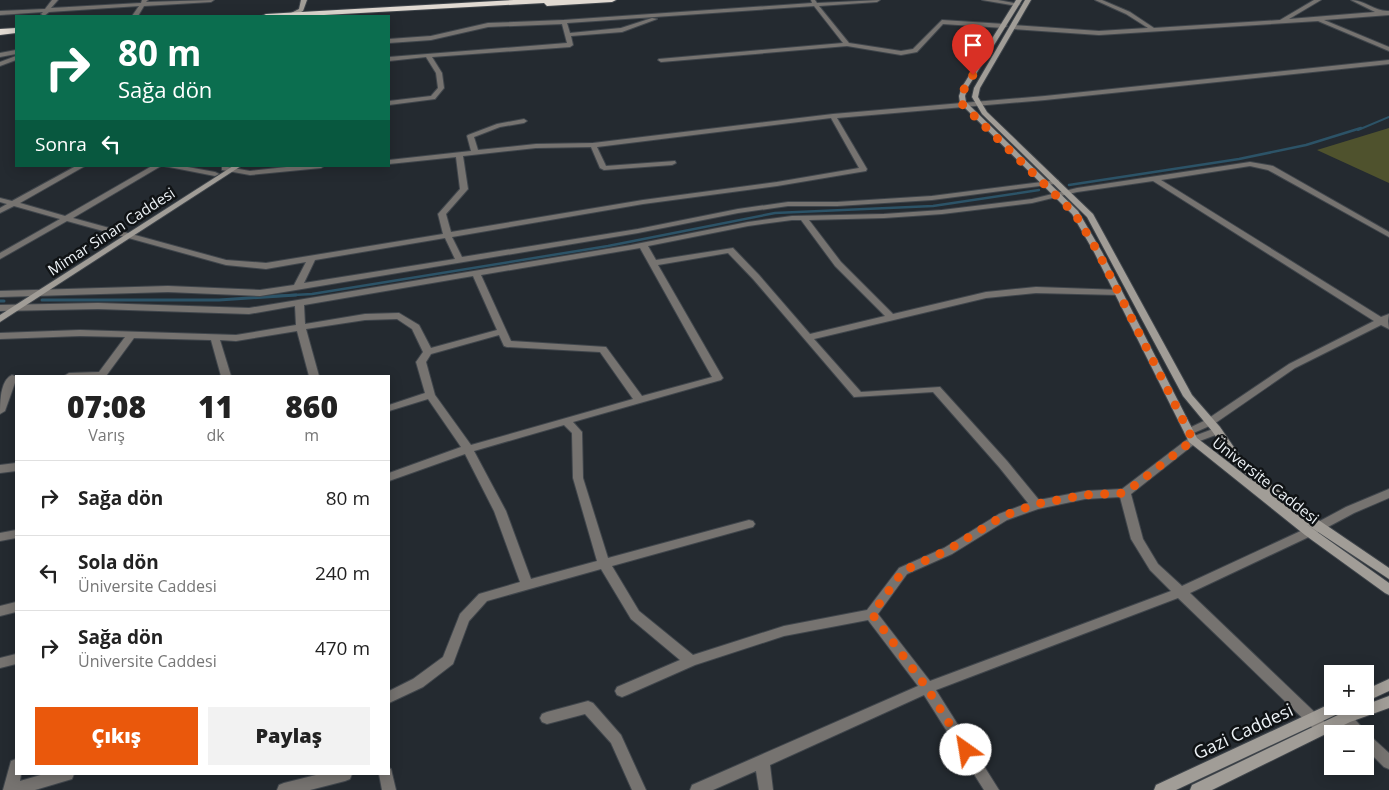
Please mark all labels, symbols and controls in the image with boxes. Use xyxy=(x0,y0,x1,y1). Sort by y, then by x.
pin xyxy=(952,24,994,75)
text: 80 m xyxy=(118,29,201,76)
icon: arrive xyxy=(959,31,987,59)
icon: right xyxy=(35,35,100,100)
text: Sağa dön xyxy=(118,74,212,104)
icon: left xyxy=(97,130,125,158)
text: Sonra xyxy=(35,131,87,157)
street label: Mimar Sinan Caddesi xyxy=(44,182,178,280)
text: 07:08 xyxy=(67,386,146,427)
text: 11 xyxy=(198,386,233,427)
text: 860 xyxy=(285,386,338,427)
text: Varış xyxy=(88,424,125,446)
text: dk xyxy=(207,424,225,446)
text: m xyxy=(304,424,319,446)
street label: Üniversite Caddesi xyxy=(1209,432,1323,528)
icon: right xyxy=(35,484,63,512)
text: Sağa dön xyxy=(78,485,163,511)
text: 80 m xyxy=(326,485,370,511)
text: Sola dön xyxy=(78,549,159,575)
icon: left xyxy=(35,559,63,587)
text: 240 m xyxy=(315,560,370,586)
text: Üniversite Caddesi xyxy=(78,575,217,597)
text: Sağa dön xyxy=(78,624,163,650)
icon: right xyxy=(35,634,63,662)
text: 470 m xyxy=(315,635,370,661)
text: Üniversite Caddesi xyxy=(78,650,217,672)
map controls xyxy=(1324,665,1374,775)
button: + xyxy=(1324,665,1374,715)
street label: Gazi Caddesi xyxy=(1189,697,1297,765)
button: Çıkış xyxy=(35,707,198,765)
button: Paylaş xyxy=(208,707,370,765)
position arrow xyxy=(939,723,991,775)
button: − xyxy=(1324,725,1374,775)

